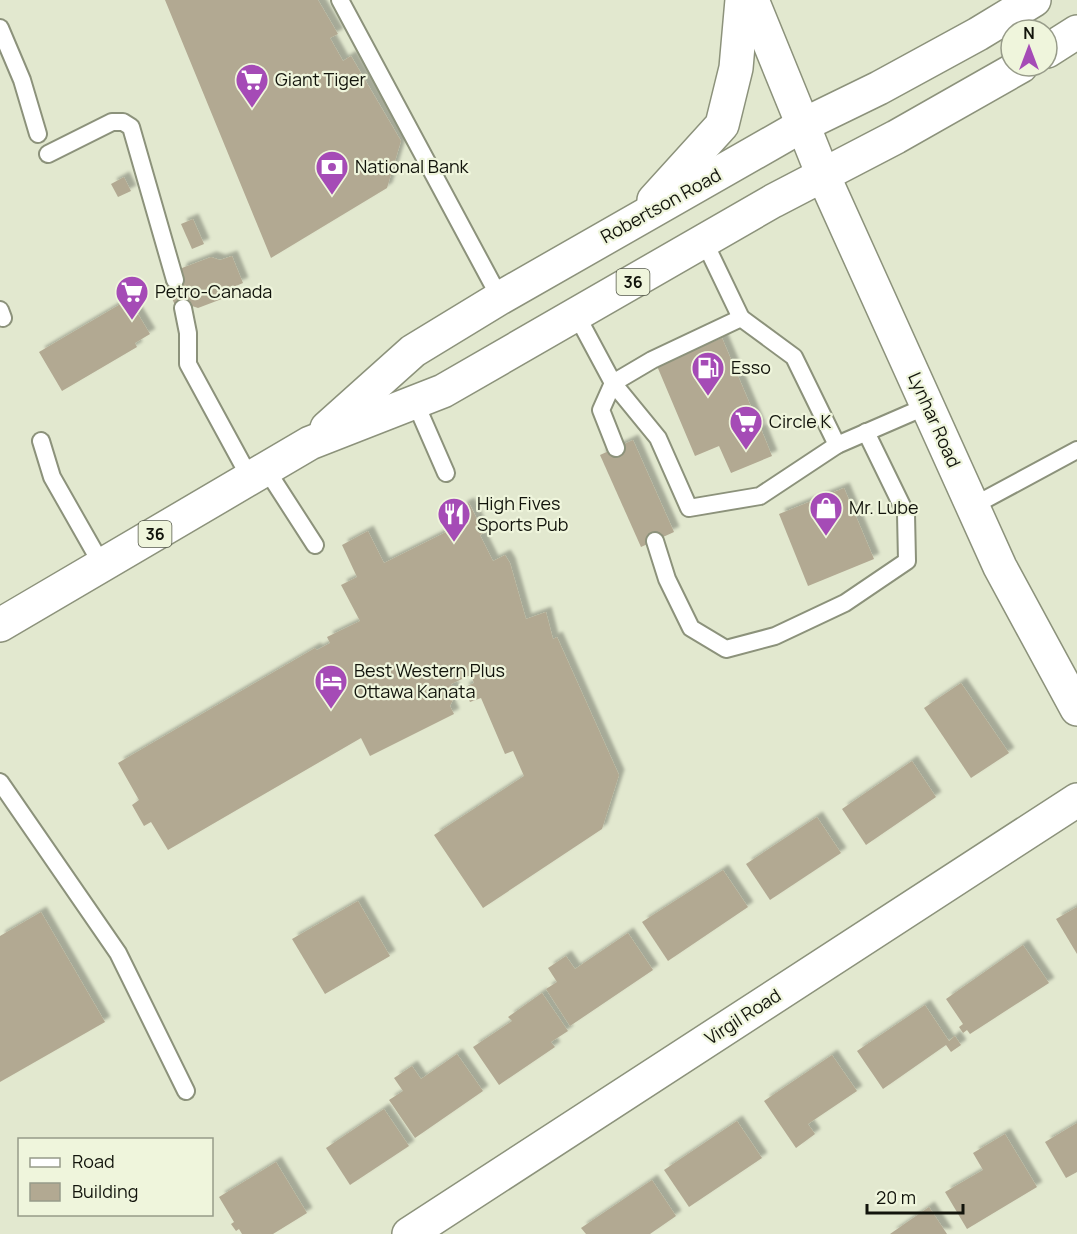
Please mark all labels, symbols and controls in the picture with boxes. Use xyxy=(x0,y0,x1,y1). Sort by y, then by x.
north arrow xyxy=(999,18,1059,78)
text: N xyxy=(1023,22,1035,44)
supermarket icon: Giant Tiger xyxy=(234,62,270,109)
place label: Giant Tiger xyxy=(275,67,367,91)
bank icon: National Bank xyxy=(314,149,350,196)
place label: National Bank xyxy=(355,154,470,178)
street label: Robertson Road xyxy=(596,162,725,248)
road number: 36 xyxy=(616,269,650,295)
supermarket icon: Petro-Canada xyxy=(114,274,150,321)
place label: Petro-Canada xyxy=(155,279,272,303)
fuel station icon: Esso xyxy=(690,350,726,397)
place label: Esso xyxy=(731,355,771,379)
street label: Lynhar Road xyxy=(903,368,967,471)
supermarket icon: Circle K xyxy=(728,404,764,451)
place label: Circle K xyxy=(769,409,831,433)
shop icon: Mr. Lube xyxy=(808,490,844,537)
place label: High Fives Sports Pub xyxy=(477,491,568,536)
place label: Mr. Lube xyxy=(849,495,918,519)
restaurant icon: High Fives Sports Pub xyxy=(436,496,472,543)
road number: 36 xyxy=(138,521,172,547)
place label: Best Western Plus Ottawa Kanata xyxy=(354,658,505,703)
hotel icon: Best Western Plus Ottawa Kanata xyxy=(313,663,349,710)
street label: Virgil Road xyxy=(700,983,785,1050)
legend xyxy=(18,1138,213,1216)
text: Road xyxy=(72,1149,115,1173)
scale bar xyxy=(867,1177,963,1215)
text: Building xyxy=(72,1179,138,1203)
text: 20 m xyxy=(876,1185,916,1209)

